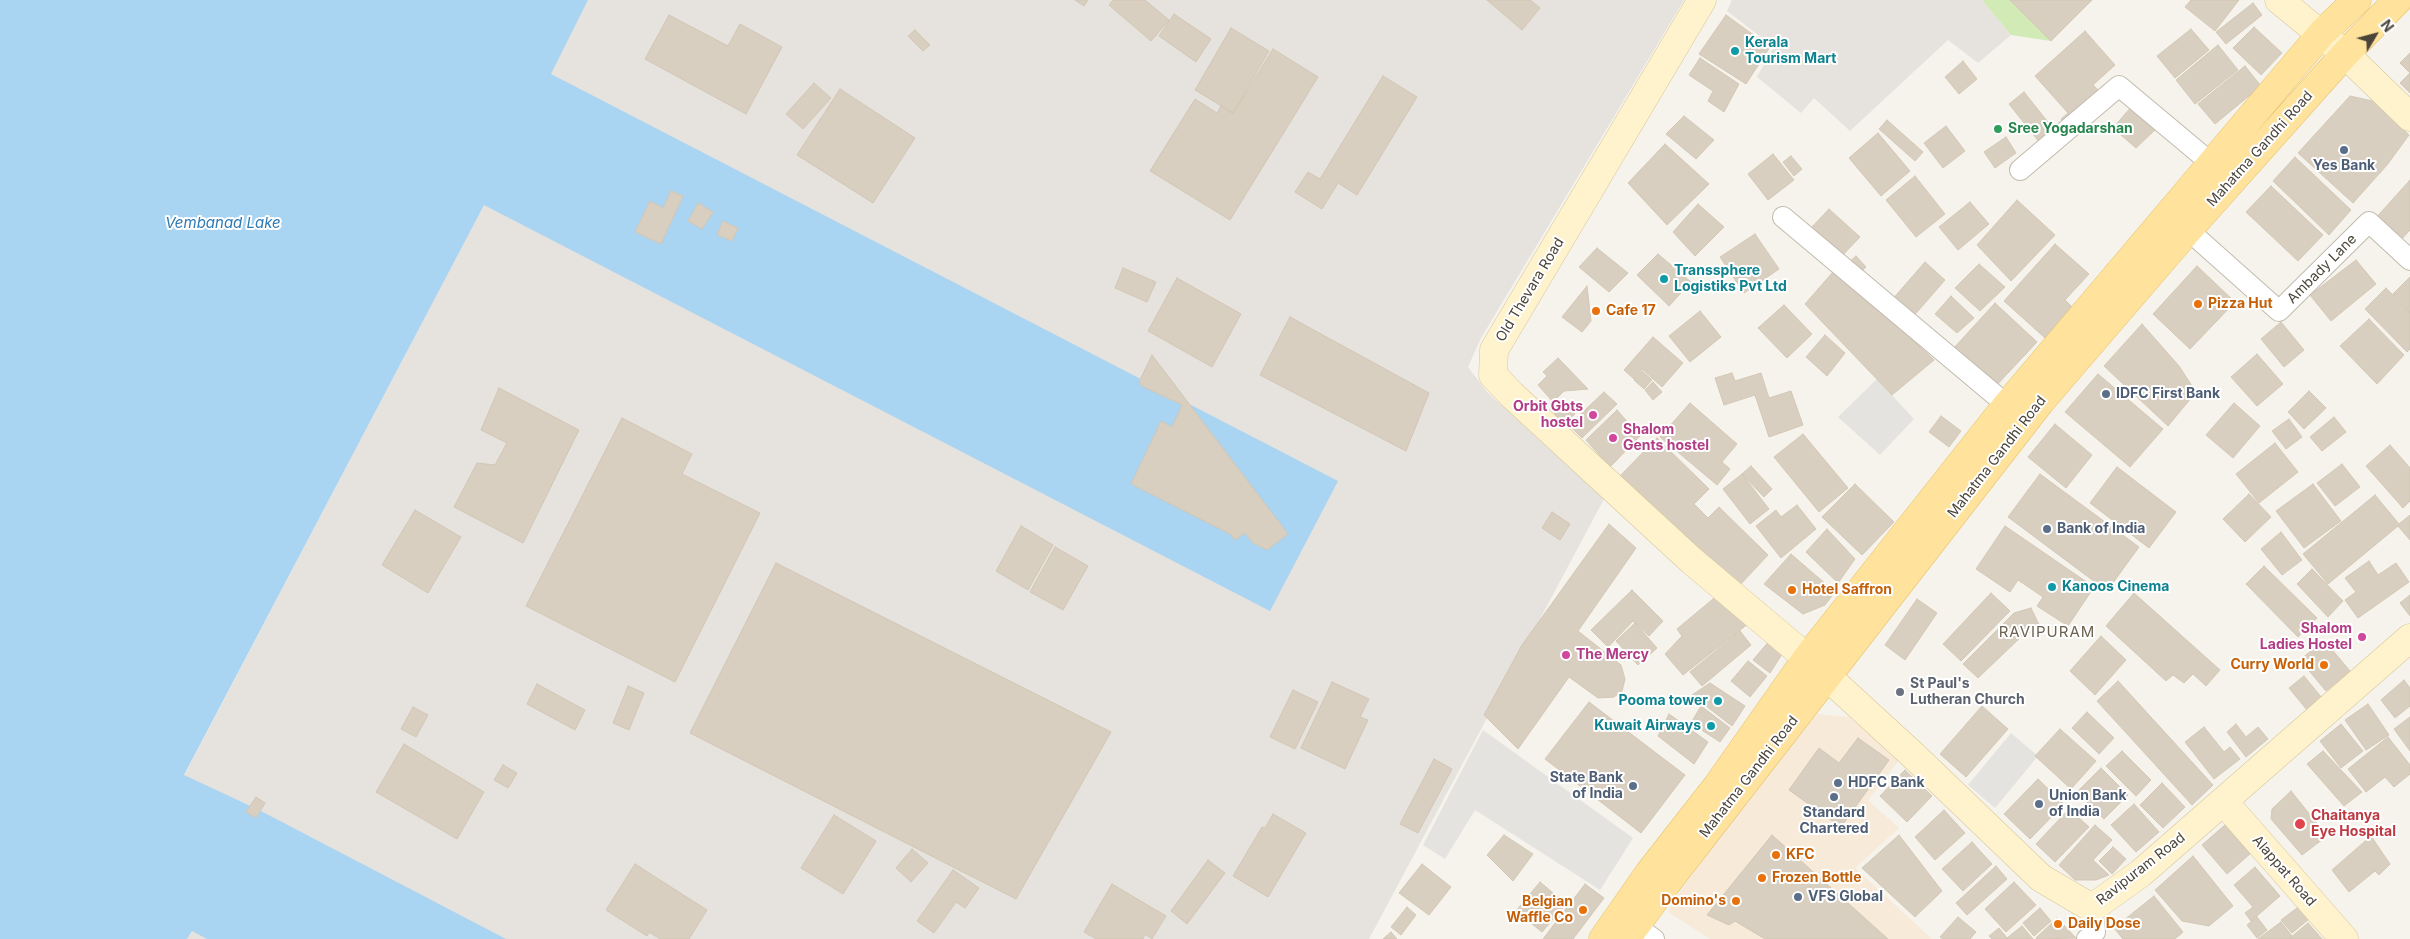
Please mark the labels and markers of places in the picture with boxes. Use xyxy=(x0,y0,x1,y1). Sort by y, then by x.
place label: Kerala Tourism Mart xyxy=(1745,35,1836,68)
marker: Kerala Tourism Mart xyxy=(1729,45,1741,57)
place label: Sree Yogadarshan xyxy=(2008,121,2133,137)
marker: Sree Yogadarshan xyxy=(1992,123,2004,135)
marker: Yes Bank xyxy=(2338,144,2350,156)
place label: Yes Bank xyxy=(2313,158,2375,174)
place label: Transsphere Logistiks Pvt Ltd xyxy=(1674,263,1787,296)
marker: Transsphere Logistiks Pvt Ltd xyxy=(1658,273,1670,285)
place label: Pizza Hut xyxy=(2208,296,2273,312)
marker: Pizza Hut xyxy=(2192,298,2204,310)
place label: Cafe 17 xyxy=(1606,303,1656,319)
marker: Cafe 17 xyxy=(1590,305,1602,317)
place label: IDFC First Bank xyxy=(2116,386,2220,402)
marker: IDFC First Bank xyxy=(2100,388,2112,400)
place label: Orbit Gbts hostel xyxy=(1513,399,1583,432)
marker: Orbit Gbts hostel xyxy=(1587,409,1599,421)
place label: Shalom Gents hostel xyxy=(1623,422,1709,454)
marker: Shalom Gents hostel xyxy=(1607,432,1619,444)
place label: Bank of India xyxy=(2057,521,2145,537)
marker: Bank of India xyxy=(2041,523,2053,535)
place label: Kanoos Cinema xyxy=(2062,579,2169,595)
marker: Kanoos Cinema xyxy=(2046,581,2058,593)
place label: Hotel Saffron xyxy=(1802,582,1892,598)
marker: Hotel Saffron xyxy=(1786,584,1798,596)
place label: Shalom Ladies Hostel xyxy=(2260,621,2352,654)
marker: Shalom Ladies Hostel xyxy=(2356,631,2368,643)
place label: The Mercy xyxy=(1576,647,1649,663)
marker: The Mercy xyxy=(1560,649,1572,661)
place label: Curry World xyxy=(2231,657,2314,673)
marker: Curry World xyxy=(2318,659,2330,671)
place label: St Paul's Lutheran Church xyxy=(1910,676,2025,709)
marker: St Paul's Lutheran Church xyxy=(1894,686,1906,698)
place label: Pooma tower xyxy=(1619,693,1708,709)
marker: Pooma tower xyxy=(1712,695,1724,707)
place label: Kuwait Airways xyxy=(1594,718,1701,734)
marker: Kuwait Airways xyxy=(1705,720,1717,732)
place label: State Bank of India xyxy=(1550,770,1623,802)
place label: HDFC Bank xyxy=(1848,775,1925,791)
marker: HDFC Bank xyxy=(1832,777,1844,789)
marker: State Bank of India xyxy=(1627,780,1639,792)
place label: Union Bank of India xyxy=(2049,788,2127,820)
marker: Standard Chartered xyxy=(1828,791,1840,803)
marker: Union Bank of India xyxy=(2033,798,2045,810)
place label: Standard Chartered xyxy=(1799,805,1869,838)
place label: Chaitanya Eye Hospital xyxy=(2311,808,2396,840)
marker: Chaitanya Eye Hospital xyxy=(2293,817,2307,831)
place label: KFC xyxy=(1786,847,1815,863)
marker: KFC xyxy=(1770,849,1782,861)
place label: Frozen Bottle xyxy=(1772,870,1861,886)
marker: Frozen Bottle xyxy=(1756,872,1768,884)
place label: VFS Global xyxy=(1808,889,1883,905)
marker: VFS Global xyxy=(1792,891,1804,903)
place label: Domino's xyxy=(1661,893,1726,909)
place label: Belgian Waffle Co xyxy=(1506,894,1573,926)
marker: Domino's xyxy=(1730,895,1742,907)
marker: Belgian Waffle Co xyxy=(1577,904,1589,916)
place label: Daily Dose xyxy=(2068,916,2141,932)
marker: Daily Dose xyxy=(2052,918,2064,930)

